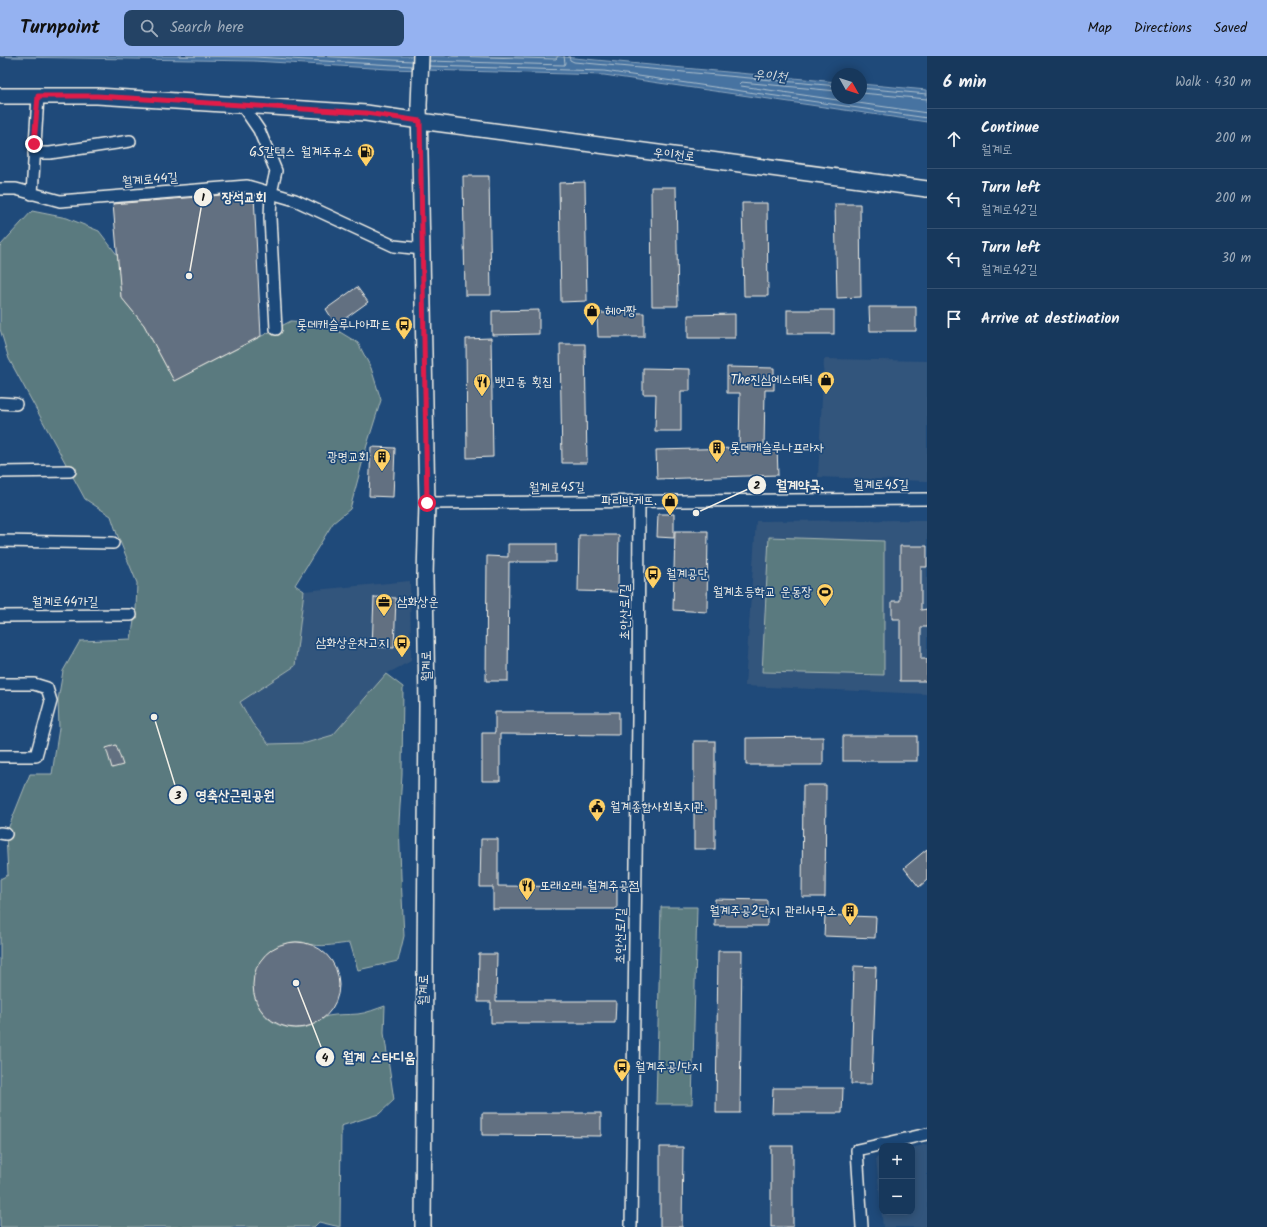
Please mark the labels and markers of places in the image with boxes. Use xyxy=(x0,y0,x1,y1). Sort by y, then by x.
place label: GS칼텍스 월계주유소 xyxy=(249,142,353,163)
fuel station icon: GS칼텍스 월계주유소 xyxy=(356,142,376,167)
callout: 장석교회 xyxy=(193,184,275,210)
shop icon: 헤어짱 xyxy=(582,301,602,326)
place label: 헤어짱 xyxy=(605,301,637,322)
place label: 롯데캐슬루나아파트 xyxy=(297,315,391,336)
bus stop icon: 롯데캐슬루나아파트 xyxy=(394,315,414,340)
place label: The진심에스테틱 xyxy=(730,370,813,391)
shop icon: The진심에스테틱 xyxy=(816,370,836,395)
restaurant icon: 뱃고동 횟집 xyxy=(472,372,492,397)
place label: 뱃고동 횟집 xyxy=(495,372,553,393)
building icon: 롯데캐슬루나프라자 xyxy=(707,438,727,463)
place label: 롯데캐슬루나프라자 xyxy=(730,438,824,459)
place label: 광명교회 xyxy=(327,447,369,468)
building icon: 광명교회 xyxy=(372,447,392,472)
callout: 월계약국. xyxy=(747,472,832,498)
place label: 파리바게뜨. xyxy=(602,491,657,512)
shop icon: 파리바게뜨. xyxy=(660,491,680,516)
bus stop icon: 월계공단 xyxy=(643,564,663,589)
place label: 월계공단 xyxy=(666,564,708,585)
place label: 월계초등학교 운동장 xyxy=(713,582,812,603)
sports icon: 월계초등학교 운동장 xyxy=(815,582,835,607)
office icon: 삼화상운 xyxy=(374,592,394,617)
place label: 삼화상운 xyxy=(397,592,439,613)
place label: 삼화상운차고지 xyxy=(316,633,389,654)
bus stop icon: 삼화상운차고지 xyxy=(392,633,412,658)
callout: 영축산근린공원 xyxy=(168,782,282,808)
public building icon: 월계종합사회복지관. xyxy=(587,797,607,822)
place label: 월계종합사회복지관. xyxy=(610,797,707,818)
restaurant icon: 또래오래 월계주공점 xyxy=(517,876,537,901)
place label: 또래오래 월계주공점 xyxy=(540,876,639,897)
place label: 월계주공2단지 관리사무소 xyxy=(709,901,837,922)
building icon: 월계주공2단지 관리사무소 xyxy=(840,901,860,926)
callout: 월계 스타디움 xyxy=(315,1044,424,1070)
bus stop icon: 월계주공1단지 xyxy=(612,1057,632,1082)
place label: 월계주공1단지 xyxy=(635,1057,702,1078)

